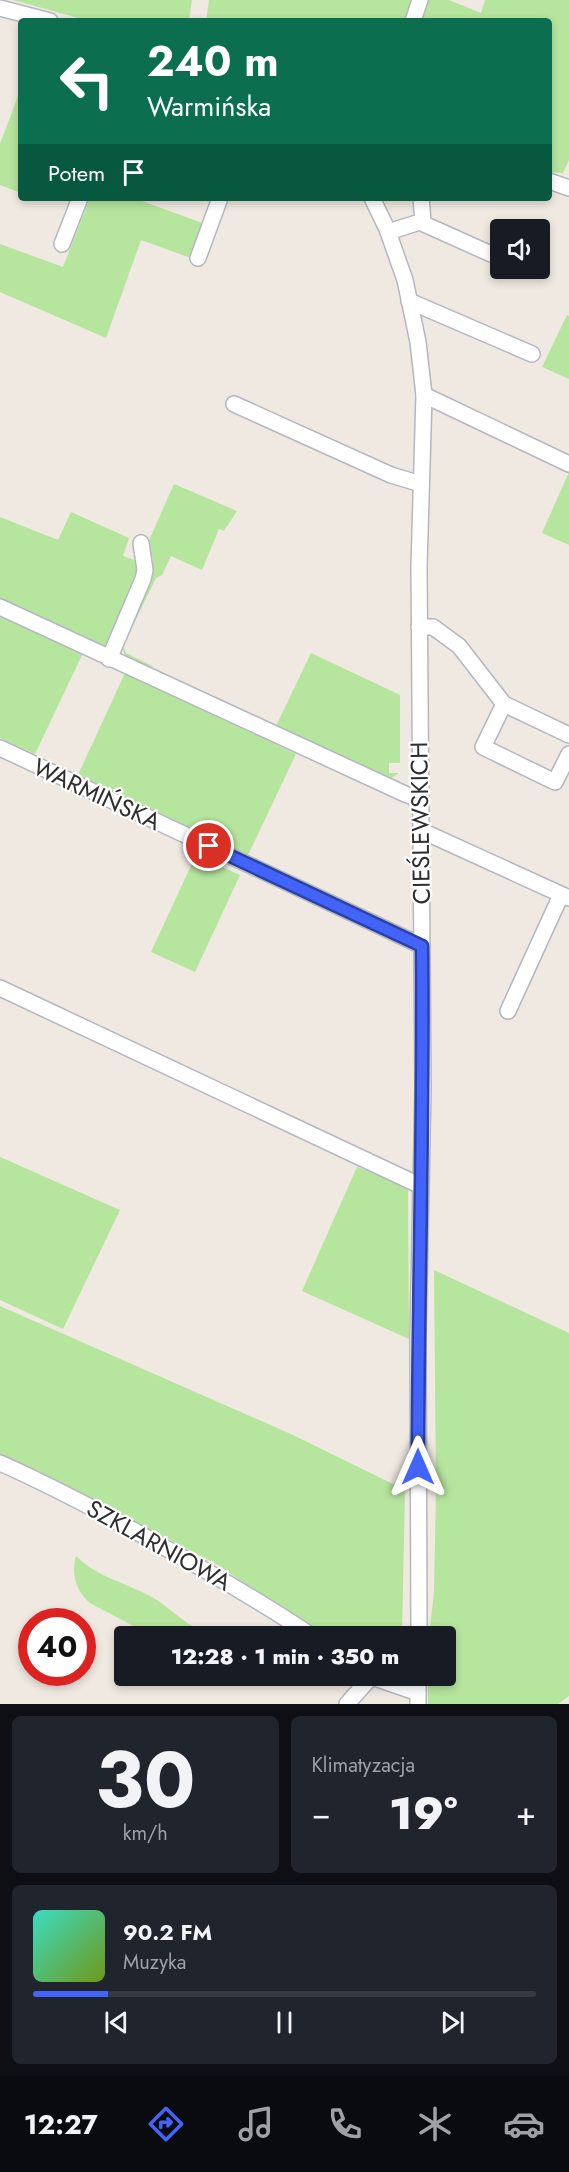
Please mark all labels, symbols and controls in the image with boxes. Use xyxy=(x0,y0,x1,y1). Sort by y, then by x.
text: 240 m xyxy=(147,31,279,92)
icon: left xyxy=(48,42,126,120)
text: Warmińska xyxy=(147,87,271,126)
icon: arrive xyxy=(117,156,150,189)
text: Potem xyxy=(48,157,105,189)
map controls xyxy=(490,219,550,279)
button: sound xyxy=(490,219,550,279)
street label: CIEŚLEWSKICH xyxy=(401,741,439,905)
street label: WARMIŃSKA xyxy=(27,749,167,839)
pin xyxy=(183,820,234,871)
icon: arrive xyxy=(192,829,225,862)
position arrow xyxy=(386,1435,450,1499)
street label: SZKLARNIOWA xyxy=(80,1491,238,1599)
speed limit sign: 40 xyxy=(18,1608,96,1686)
text: 12:28 · 1 min · 350 m xyxy=(171,1640,399,1672)
text: 30 xyxy=(95,1724,195,1836)
text: Klimatyzacja xyxy=(312,1751,415,1780)
text: 19° xyxy=(389,1781,458,1846)
text: − xyxy=(312,1790,331,1837)
text: + xyxy=(516,1790,536,1837)
text: km/h xyxy=(123,1819,168,1848)
text: 90.2 FM xyxy=(123,1916,212,1948)
text: Muzyka xyxy=(123,1948,186,1977)
icon: previous xyxy=(100,2006,133,2039)
icon: pause xyxy=(268,2006,301,2039)
icon: next xyxy=(436,2006,469,2039)
icon: directions xyxy=(145,2103,187,2145)
icon: music xyxy=(235,2103,277,2145)
icon: phone xyxy=(324,2103,366,2145)
icon: climate xyxy=(414,2103,456,2145)
icon: car xyxy=(503,2103,545,2145)
text: 12:27 xyxy=(24,2105,98,2144)

